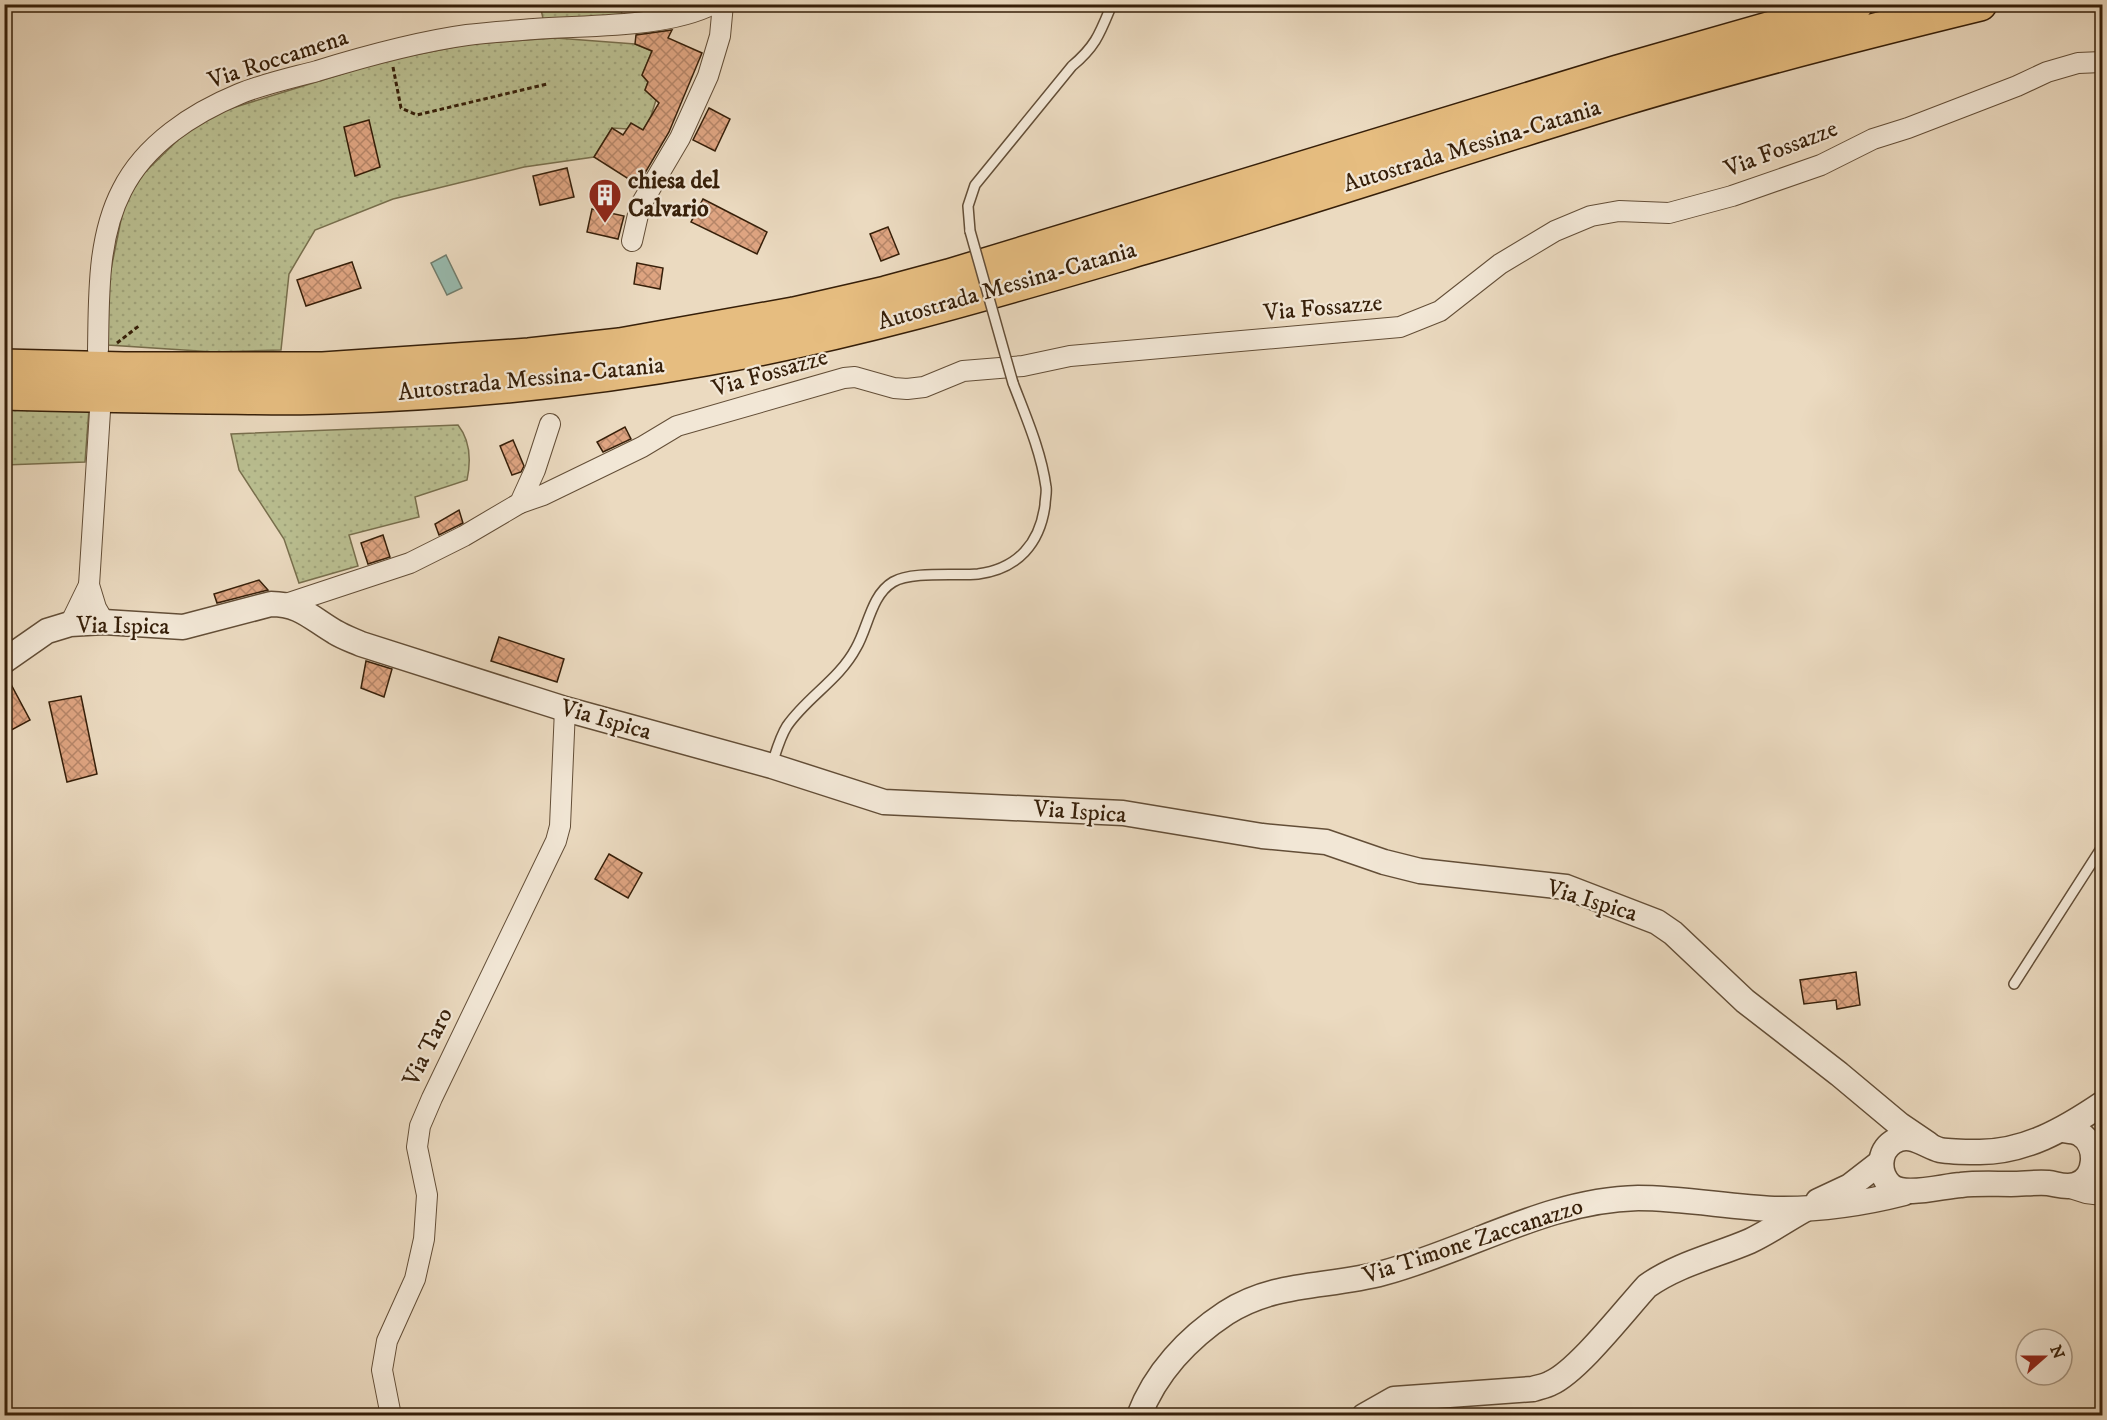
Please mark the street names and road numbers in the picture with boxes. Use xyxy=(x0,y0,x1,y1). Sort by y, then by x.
street label: Via Roccamena xyxy=(203,22,353,96)
street label: Autostrada Messina-Catania xyxy=(1340,92,1605,199)
street label: Via Fossazze xyxy=(1719,114,1842,185)
street label: Autostrada Messina-Catania xyxy=(874,234,1141,337)
street label: Via Fossazze xyxy=(1261,288,1384,328)
street label: Via Fossazze xyxy=(708,342,831,404)
street label: Autostrada Messina-Catania xyxy=(396,350,666,408)
street label: Via Ispica xyxy=(75,610,171,642)
street label: Via Ispica xyxy=(556,692,656,747)
street label: Via Ispica xyxy=(1031,794,1128,830)
street label: Via Ispica xyxy=(1542,873,1642,929)
street label: Via Taro xyxy=(396,1003,460,1092)
street label: Via Timone Zaccanazzo xyxy=(1358,1191,1587,1291)

